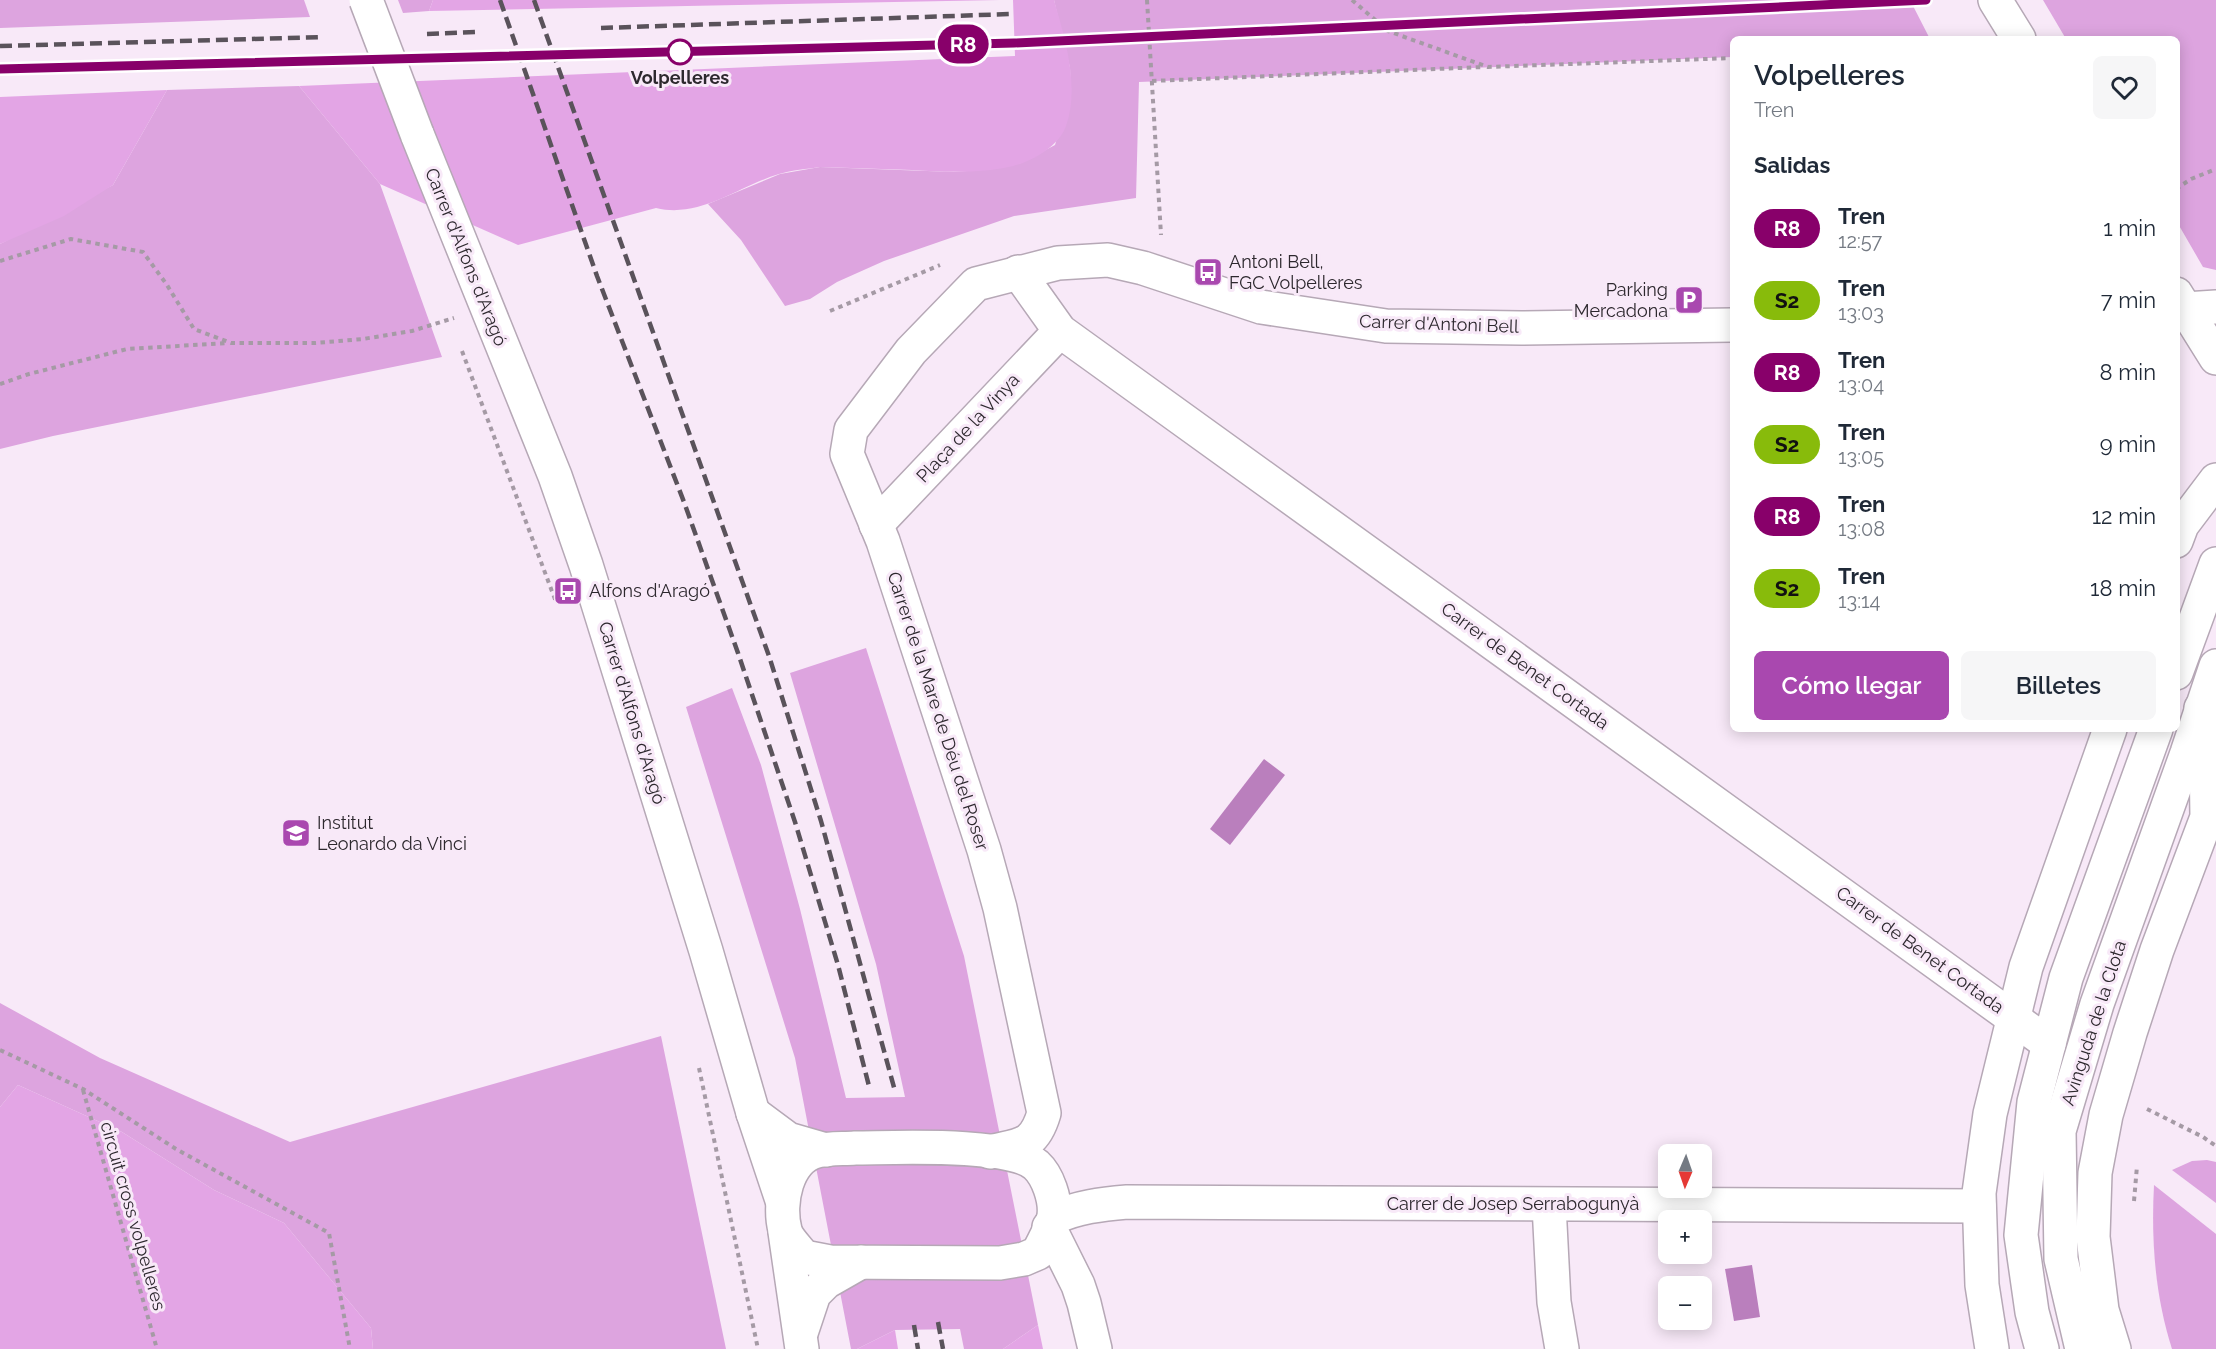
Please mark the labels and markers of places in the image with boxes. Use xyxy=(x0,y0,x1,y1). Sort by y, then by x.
marker: Volpelleres xyxy=(667,39,693,65)
place label: Volpelleres xyxy=(631,67,729,88)
place label: Antoni Bell, FGC Volpelleres xyxy=(1229,251,1363,293)
bus stop icon: Antoni Bell, FGC Volpelleres xyxy=(1192,256,1224,288)
place label: Parking Mercadona xyxy=(1574,279,1668,321)
parking icon: Parking Mercadona xyxy=(1673,284,1705,316)
bus stop icon: Alfons d'Aragó xyxy=(552,575,584,607)
place label: Alfons d'Aragó xyxy=(589,580,710,601)
place label: Institut Leonardo da Vinci xyxy=(317,812,467,854)
school or university icon: Institut Leonardo da Vinci xyxy=(280,817,312,849)

